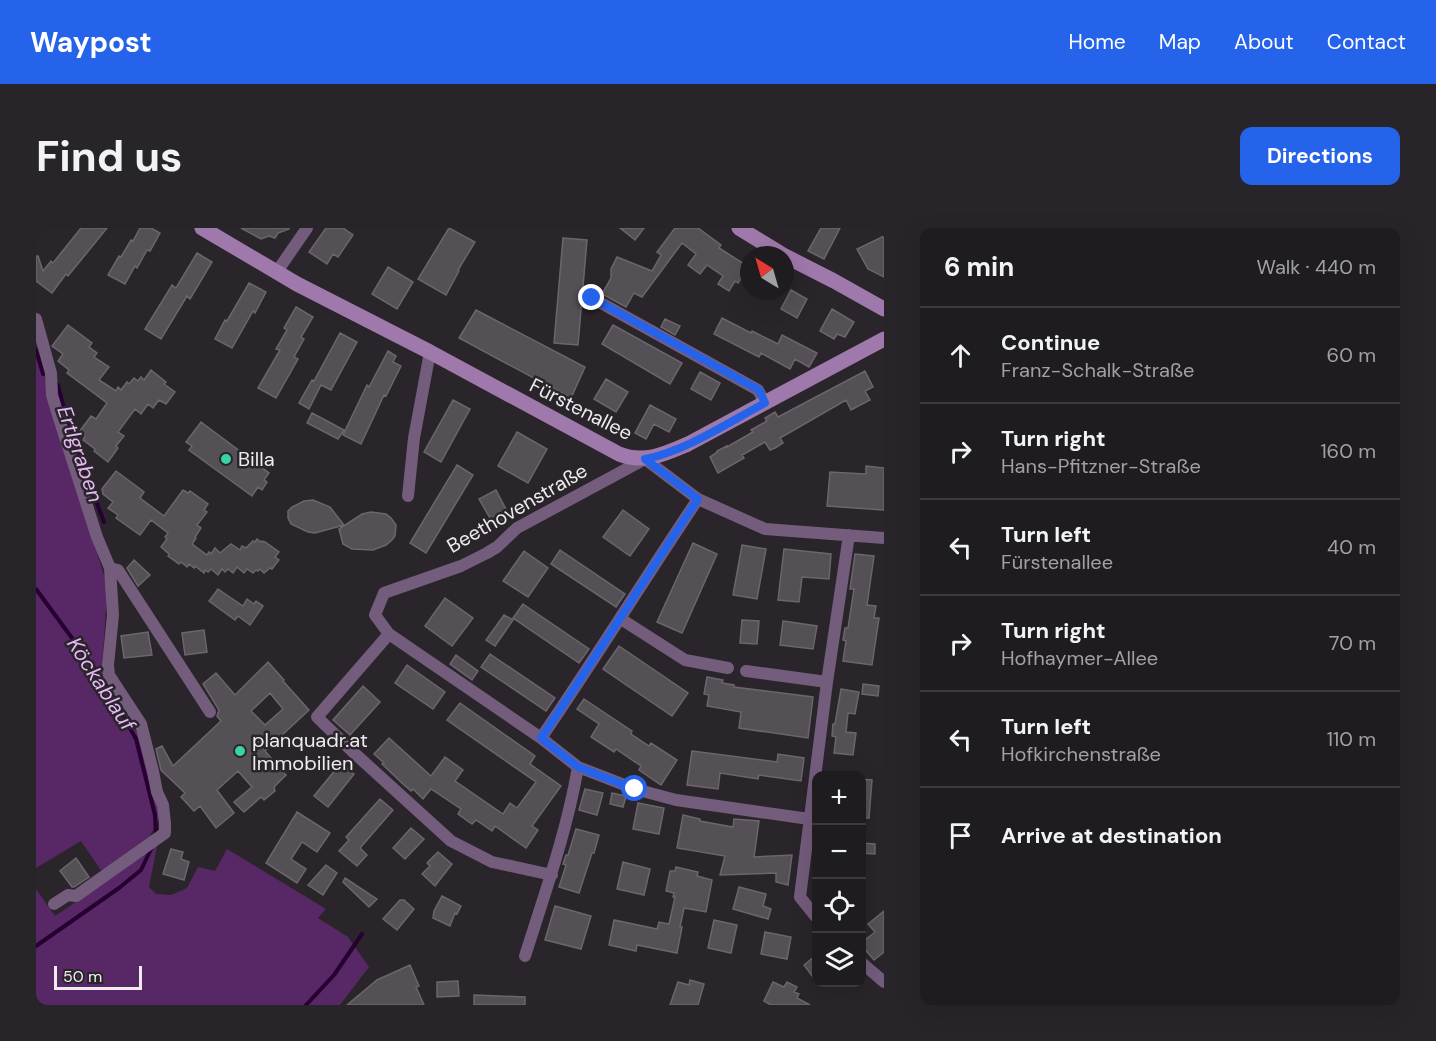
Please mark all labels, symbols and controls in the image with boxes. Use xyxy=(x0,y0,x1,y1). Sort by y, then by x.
text: Waypost xyxy=(30,24,152,61)
text: Home xyxy=(1068,28,1126,56)
text: Map xyxy=(1159,28,1201,56)
text: About xyxy=(1234,28,1294,56)
text: Contact xyxy=(1327,28,1406,56)
button: Directions xyxy=(1240,127,1400,185)
text: Find us xyxy=(36,129,182,184)
north arrow xyxy=(740,246,794,300)
text: 6 min xyxy=(944,250,1014,284)
text: Walk · 440 m xyxy=(1257,254,1376,280)
route end xyxy=(578,284,604,310)
text: Continue xyxy=(1001,328,1100,357)
icon: ahead xyxy=(944,339,977,372)
text: 60 m xyxy=(1327,342,1376,368)
text: Franz-Schalk-Straße xyxy=(1001,357,1194,383)
street label: Fürstenallee xyxy=(525,372,637,446)
water label: Ertlgraben xyxy=(50,402,110,506)
text: Turn right xyxy=(1001,424,1106,453)
icon: right xyxy=(944,435,977,468)
text: 160 m xyxy=(1320,438,1376,464)
place label: Billa xyxy=(238,446,275,472)
marker: Billa xyxy=(219,452,233,466)
text: Hans-Pfitzner-Straße xyxy=(1001,453,1201,479)
street label: Beethovenstraße xyxy=(442,457,592,559)
text: Turn left xyxy=(1001,520,1091,549)
icon: left xyxy=(944,531,977,564)
text: 40 m xyxy=(1327,534,1376,560)
text: Fürstenallee xyxy=(1001,549,1113,575)
text: Turn right xyxy=(1001,616,1106,645)
icon: right xyxy=(944,627,977,660)
text: 70 m xyxy=(1329,630,1376,656)
water label: Köckablauf xyxy=(60,632,142,737)
text: Hofhaymer-Allee xyxy=(1001,645,1158,671)
text: Turn left xyxy=(1001,712,1091,741)
icon: left xyxy=(944,723,977,756)
text: 110 m xyxy=(1327,726,1376,752)
place label: planquadr.at Immobilien xyxy=(252,727,368,776)
text: Hofkirchenstraße xyxy=(1001,741,1161,767)
marker: planquadr.at Immobilien xyxy=(233,744,247,758)
map controls xyxy=(812,771,866,987)
button: + xyxy=(812,771,866,825)
route start xyxy=(621,775,647,801)
icon: arrive xyxy=(944,819,977,852)
text: Arrive at destination xyxy=(1001,821,1222,850)
button: − xyxy=(812,825,866,879)
button: locate xyxy=(812,879,866,933)
button: layers xyxy=(812,933,866,987)
scale bar xyxy=(54,963,142,990)
text: 50 m xyxy=(63,966,102,987)

